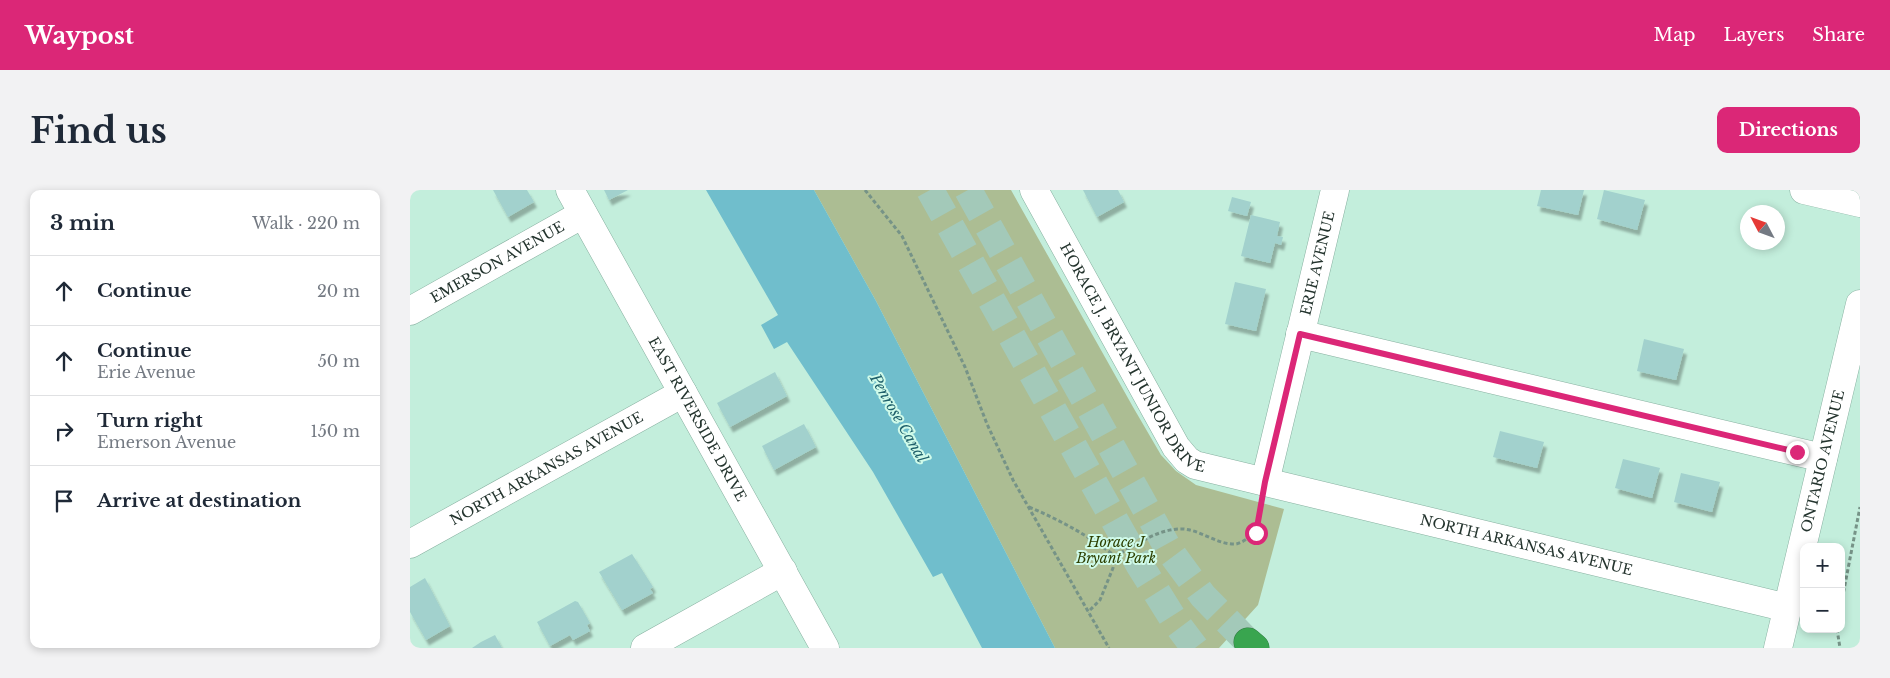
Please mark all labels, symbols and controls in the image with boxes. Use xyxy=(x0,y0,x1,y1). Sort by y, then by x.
text: Waypost xyxy=(25,21,134,50)
text: Map xyxy=(1654,24,1695,46)
text: Layers xyxy=(1723,24,1784,46)
text: Share xyxy=(1812,24,1865,46)
button: Directions xyxy=(1717,107,1860,153)
text: Find us xyxy=(30,109,167,152)
north arrow xyxy=(1740,205,1785,250)
street label: ERIE AVENUE xyxy=(1296,209,1339,317)
text: 3 min xyxy=(50,210,115,236)
text: Walk · 220 m xyxy=(252,213,360,233)
street label: EMERSON AVENUE xyxy=(427,217,567,307)
street label: HORACE J. BRYANT JUNIOR DRIVE xyxy=(1056,240,1207,476)
icon: ahead xyxy=(50,277,78,305)
text: Continue xyxy=(97,279,192,302)
text: 20 m xyxy=(317,281,360,301)
street label: EAST RIVERSIDE DRIVE xyxy=(645,334,750,504)
text: Continue xyxy=(97,339,192,362)
icon: ahead xyxy=(50,347,78,375)
text: 50 m xyxy=(318,351,360,371)
text: Erie Avenue xyxy=(97,362,196,382)
water label: Penrose Canal xyxy=(865,369,932,466)
street label: ONTARIO AVENUE xyxy=(1797,388,1848,534)
street label: NORTH ARKANSAS AVENUE xyxy=(447,408,646,529)
text: Turn right xyxy=(97,409,203,432)
icon: right xyxy=(50,417,78,445)
text: 150 m xyxy=(311,421,360,441)
text: Emerson Avenue xyxy=(97,432,236,452)
route end xyxy=(1786,441,1809,464)
icon: arrive xyxy=(50,487,78,515)
text: Arrive at destination xyxy=(97,489,301,512)
street label: NORTH ARKANSAS AVENUE xyxy=(1418,511,1634,579)
route start xyxy=(1245,522,1268,545)
park label: Horace J Bryant Park xyxy=(1075,533,1156,567)
map controls xyxy=(1800,543,1845,633)
button: + xyxy=(1800,543,1845,588)
button: − xyxy=(1800,588,1845,633)

